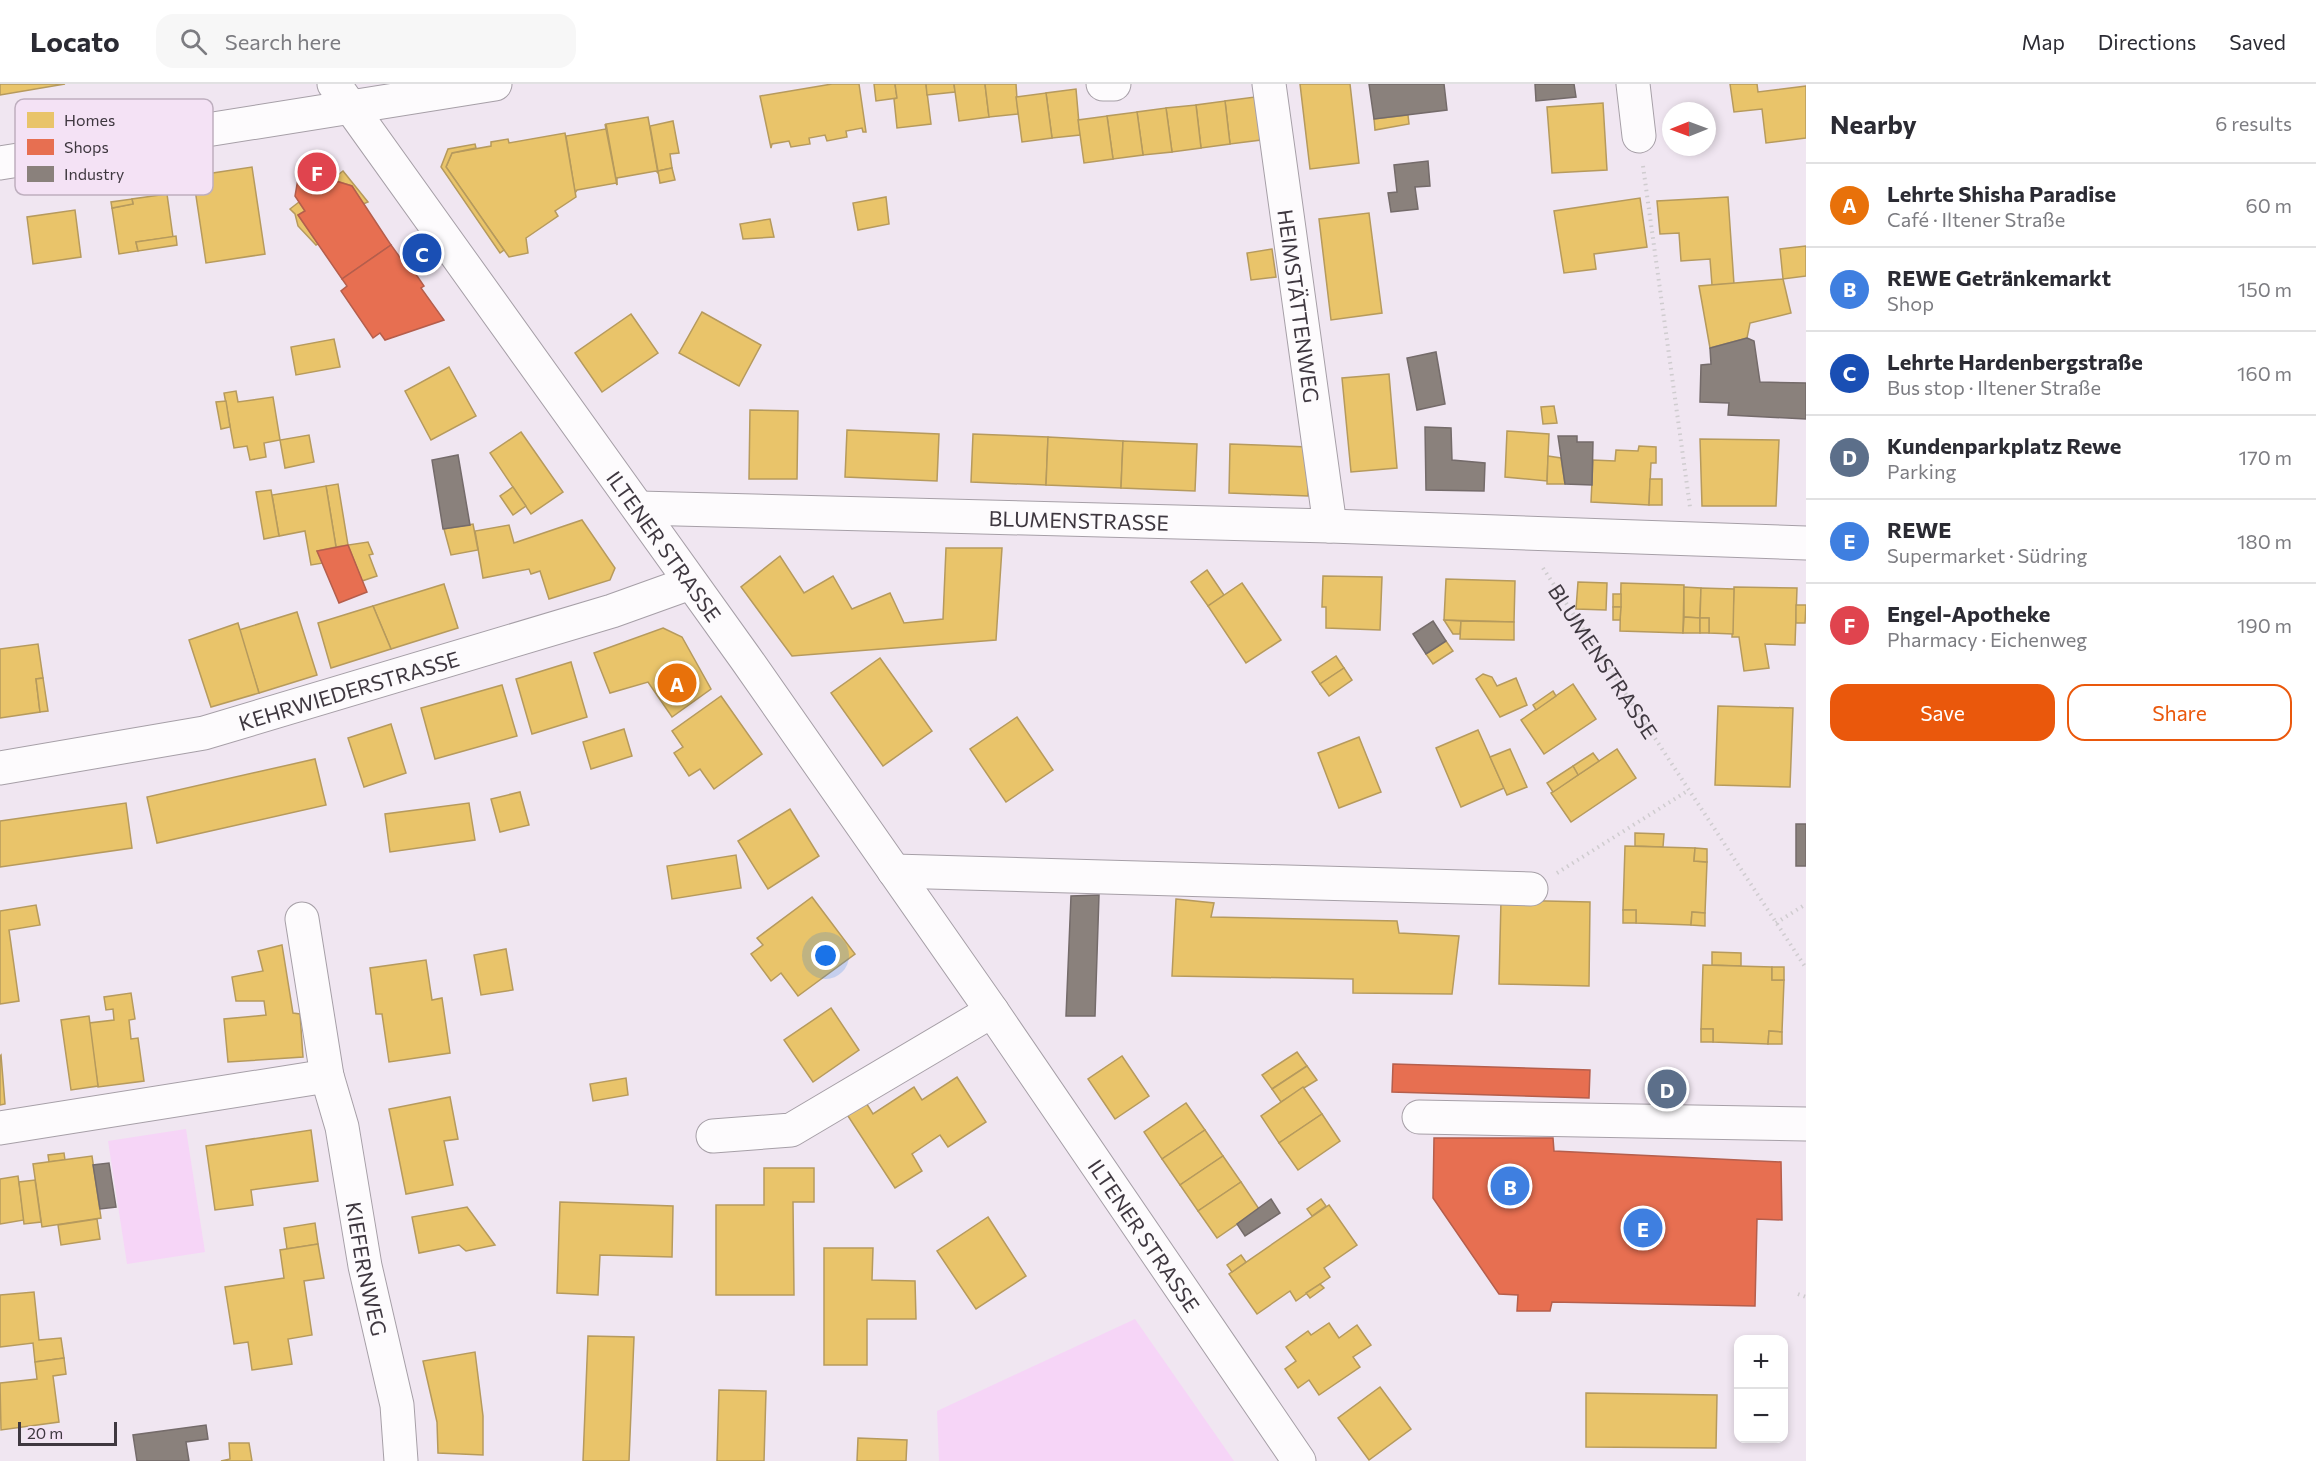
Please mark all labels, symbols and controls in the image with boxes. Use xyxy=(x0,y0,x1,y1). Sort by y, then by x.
search box xyxy=(156,14,576,68)
text: Locato xyxy=(30,24,120,58)
icon: search xyxy=(177,25,210,58)
text: Search here xyxy=(225,28,341,55)
text: Map xyxy=(2022,29,2065,54)
text: Directions xyxy=(2098,29,2196,54)
text: Saved xyxy=(2229,29,2286,54)
legend xyxy=(15,99,213,195)
north arrow xyxy=(1662,102,1716,156)
text: Nearby xyxy=(1830,108,1917,139)
text: Homes xyxy=(64,110,115,129)
text: 6 results xyxy=(2215,111,2292,135)
text: Shops xyxy=(64,137,109,156)
pin: F xyxy=(298,150,336,194)
text: Industry xyxy=(64,164,124,183)
text: Lehrte Shisha Paradise xyxy=(1887,180,2116,207)
text: A xyxy=(1842,193,1857,217)
text: 60 m xyxy=(2246,193,2292,217)
text: Café · Iltener Straße xyxy=(1887,207,2065,231)
street label: HEIMSTÄTTENWEG xyxy=(1274,208,1325,404)
pin: C xyxy=(402,230,442,276)
text: REWE Getränkemarkt xyxy=(1887,264,2111,291)
text: B xyxy=(1843,277,1856,301)
text: 150 m xyxy=(2238,277,2292,301)
text: Shop xyxy=(1887,291,1934,315)
text: Lehrte Hardenbergstraße xyxy=(1887,348,2143,375)
text: C xyxy=(1843,361,1856,385)
text: 160 m xyxy=(2237,361,2292,385)
text: Bus stop · Iltener Straße xyxy=(1887,375,2101,399)
text: Kundenparkplatz Rewe xyxy=(1887,432,2121,459)
text: D xyxy=(1842,445,1857,469)
text: 170 m xyxy=(2239,445,2292,469)
text: Parking xyxy=(1887,459,1956,483)
street label: ILTENER STRASSE xyxy=(602,465,727,626)
street label: BLUMENSTRASSE xyxy=(988,505,1169,534)
text: REWE xyxy=(1887,516,1952,543)
text: E xyxy=(1844,529,1855,553)
text: 180 m xyxy=(2237,529,2292,553)
text: Supermarket · Südring xyxy=(1887,543,2087,567)
street label: BLUMENSTRASSE xyxy=(1544,579,1664,743)
text: Engel-Apotheke xyxy=(1887,600,2050,627)
text: F xyxy=(1844,613,1855,637)
text: 190 m xyxy=(2237,613,2292,637)
text: Pharmacy · Eichenweg xyxy=(1887,627,2087,651)
street label: KEHRWIEDERSTRASSE xyxy=(235,645,462,735)
pin: A xyxy=(658,660,696,706)
button: Save xyxy=(1830,684,2055,741)
button: Share xyxy=(2067,684,2292,741)
your location xyxy=(811,941,840,970)
pin: D xyxy=(1648,1066,1686,1112)
street label: ILTENER STRASSE xyxy=(1084,1154,1206,1316)
pin: B xyxy=(1490,1164,1530,1208)
street label: KIEFERNWEG xyxy=(342,1200,393,1338)
pin: E xyxy=(1624,1206,1662,1250)
map controls xyxy=(1734,1335,1788,1443)
button: + xyxy=(1734,1335,1788,1389)
button: − xyxy=(1734,1389,1788,1443)
scale bar xyxy=(18,1419,117,1446)
text: 20 m xyxy=(27,1423,63,1442)

